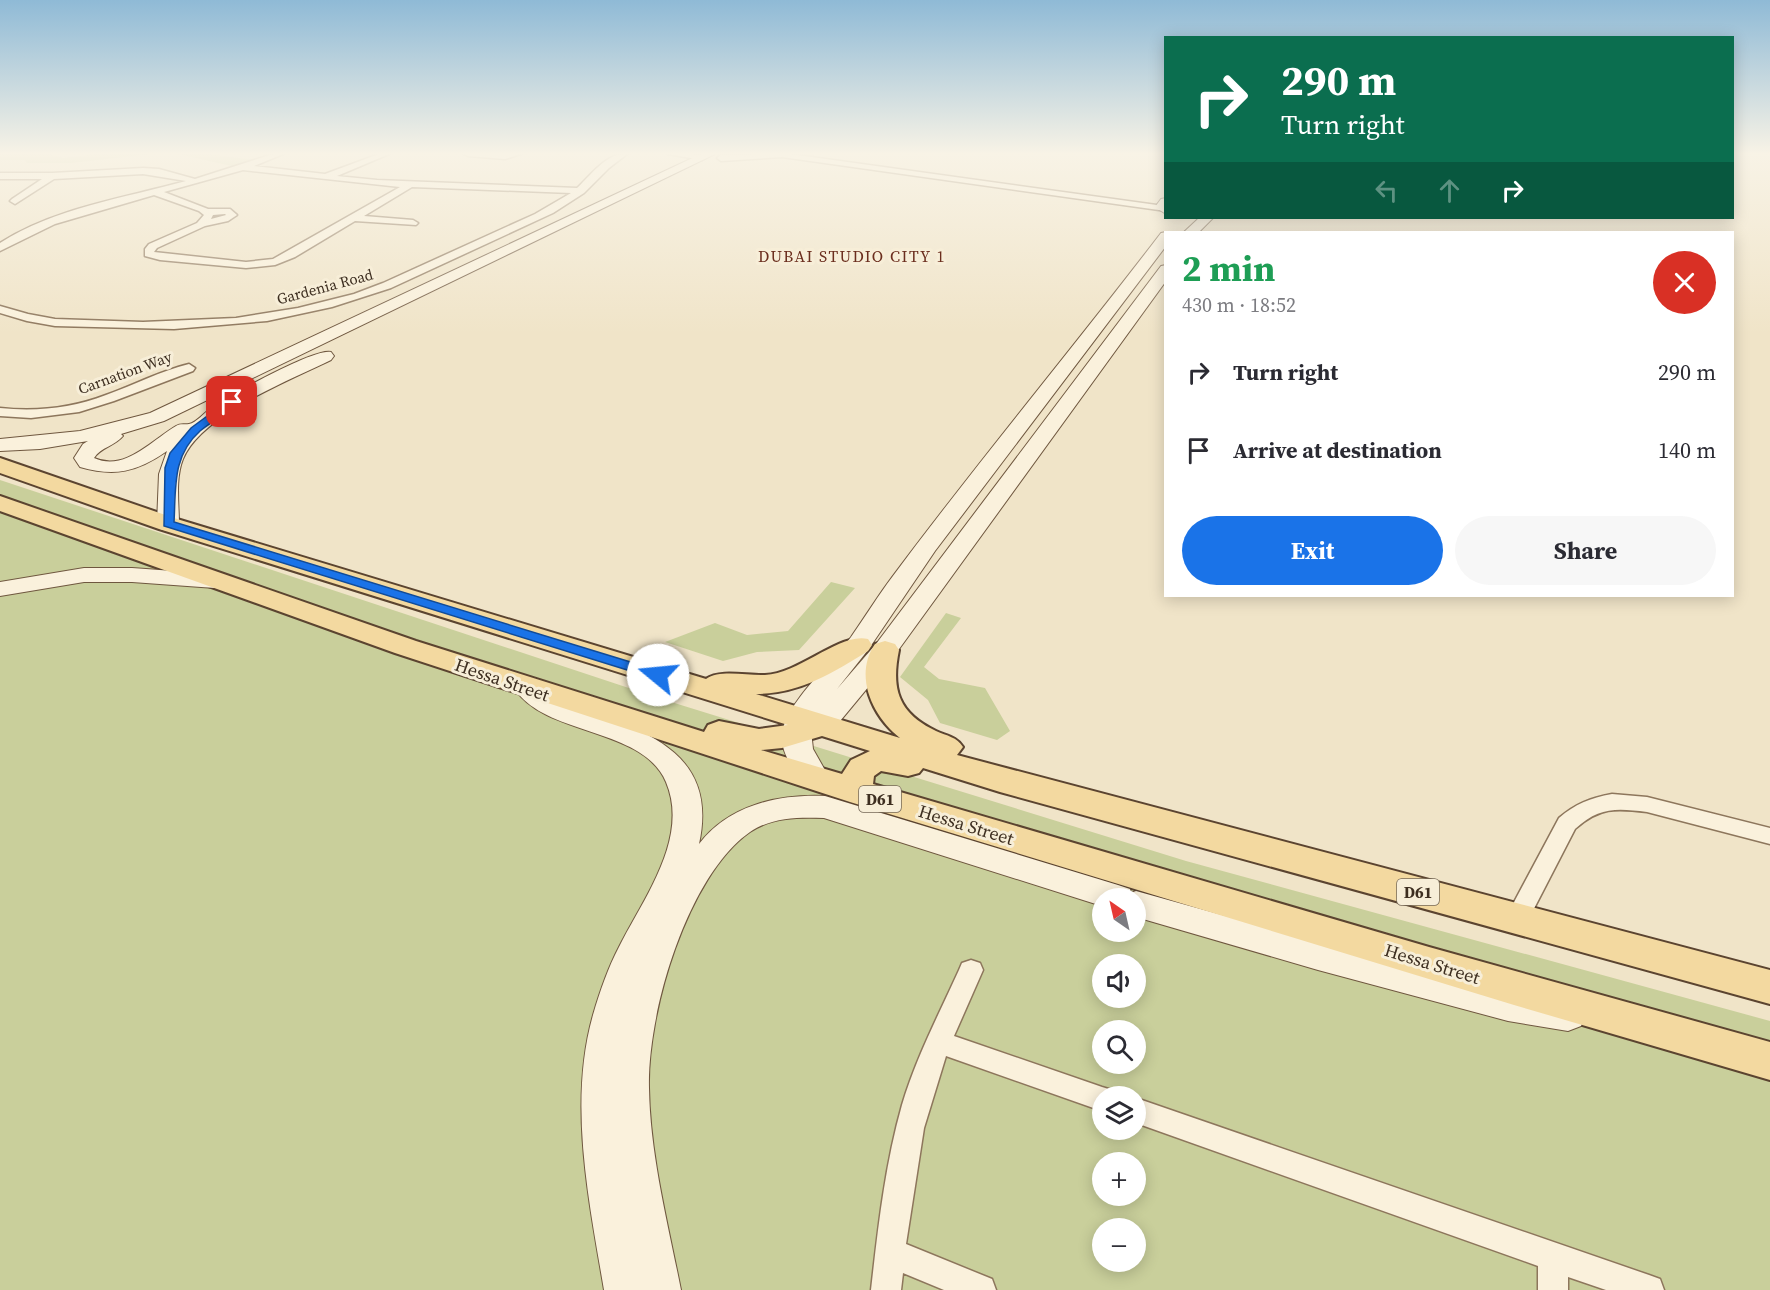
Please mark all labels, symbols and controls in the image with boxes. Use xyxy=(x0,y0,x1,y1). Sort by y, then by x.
text: 290 m xyxy=(1281,51,1396,109)
icon: right xyxy=(1182,60,1260,138)
text: Turn right xyxy=(1281,106,1405,143)
icon: left xyxy=(1370,174,1403,207)
icon: ahead xyxy=(1433,174,1466,207)
icon: right xyxy=(1496,174,1529,207)
text: 2 min xyxy=(1182,244,1275,293)
district label: DUBAI STUDIO CITY 1 xyxy=(758,245,946,267)
button: close xyxy=(1653,251,1716,314)
street label: Gardenia Road xyxy=(274,263,376,309)
text: 430 m · 18:52 xyxy=(1182,291,1296,319)
street label: Carnation Way xyxy=(75,346,175,399)
icon: right xyxy=(1182,356,1215,389)
text: Turn right xyxy=(1233,357,1338,387)
text: 290 m xyxy=(1658,357,1716,387)
pin xyxy=(206,376,257,427)
icon: arrive xyxy=(215,385,248,418)
icon: arrive xyxy=(1182,434,1215,467)
text: Arrive at destination xyxy=(1233,435,1442,465)
text: 140 m xyxy=(1658,435,1716,465)
button: Exit xyxy=(1182,516,1443,585)
button: Share xyxy=(1455,516,1716,585)
position arrow xyxy=(626,643,690,707)
street label: Hessa Street xyxy=(452,652,553,707)
road number: D61 xyxy=(859,786,901,812)
street label: Hessa Street xyxy=(915,798,1017,851)
road number: D61 xyxy=(1397,879,1439,905)
north arrow xyxy=(1092,888,1146,942)
map controls xyxy=(1092,888,1146,1272)
street label: Hessa Street xyxy=(1381,937,1483,990)
button: sound xyxy=(1092,954,1146,1008)
button: search xyxy=(1092,1020,1146,1074)
button: layers xyxy=(1092,1086,1146,1140)
button: + xyxy=(1092,1152,1146,1206)
button: − xyxy=(1092,1218,1146,1272)

